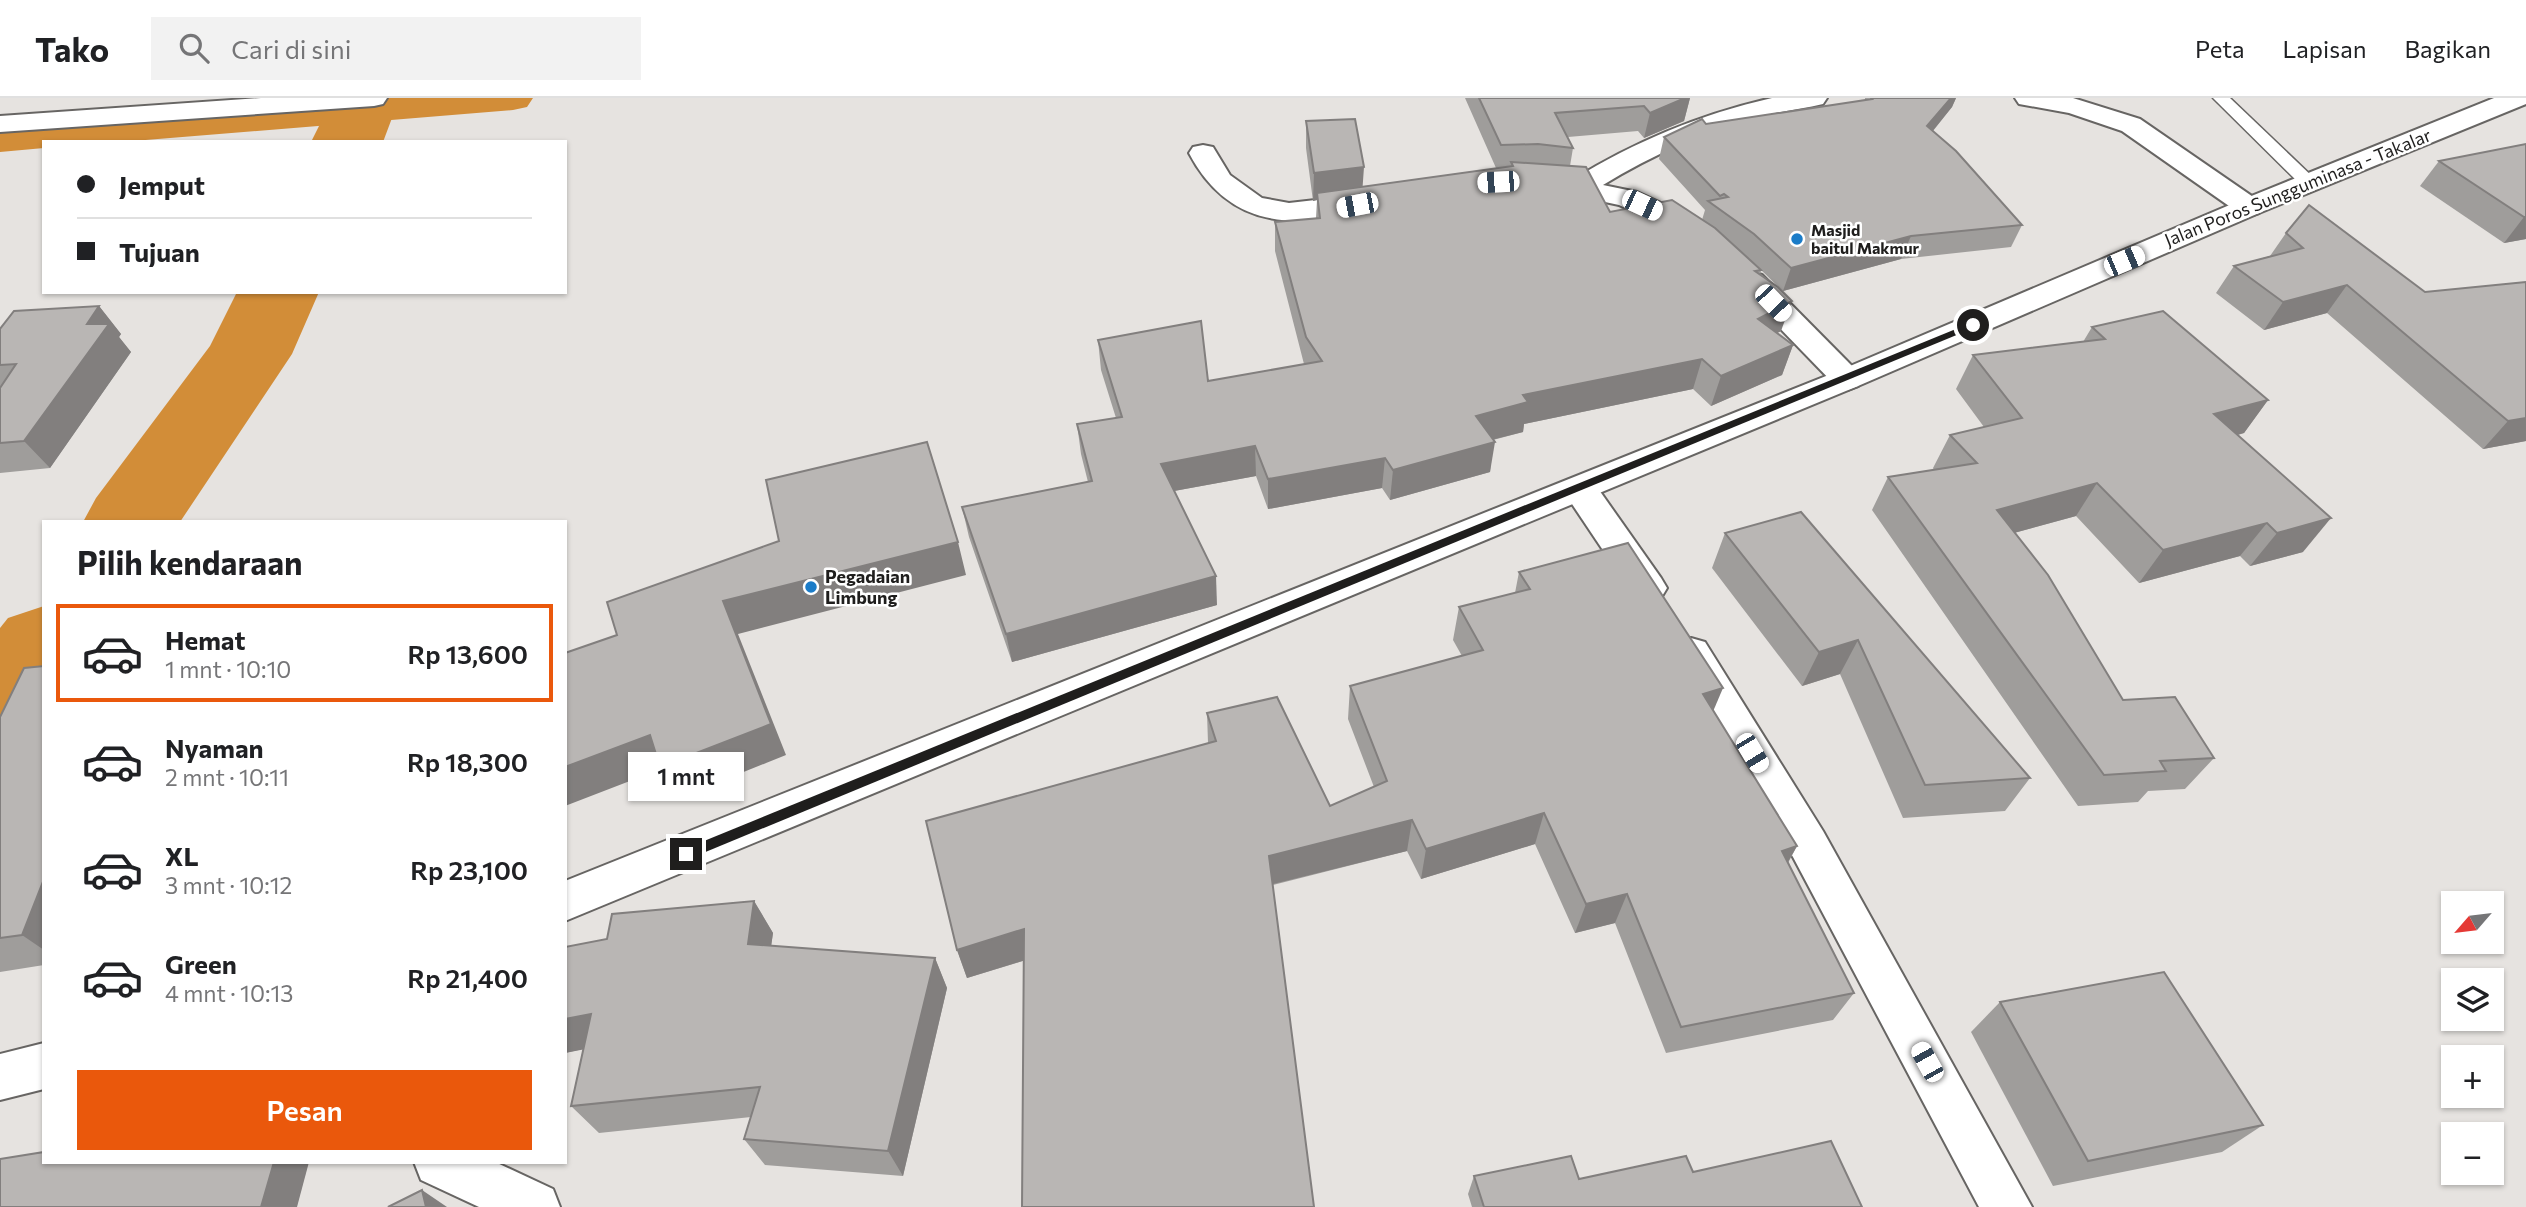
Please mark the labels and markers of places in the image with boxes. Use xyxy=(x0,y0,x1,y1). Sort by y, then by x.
place label: Masjid baitul Makmur xyxy=(1811,220,1920,257)
marker: Masjid baitul Makmur xyxy=(1789,231,1805,247)
place label: Pegadaian Limbung xyxy=(825,565,910,608)
marker: Pegadaian Limbung xyxy=(803,579,819,595)

